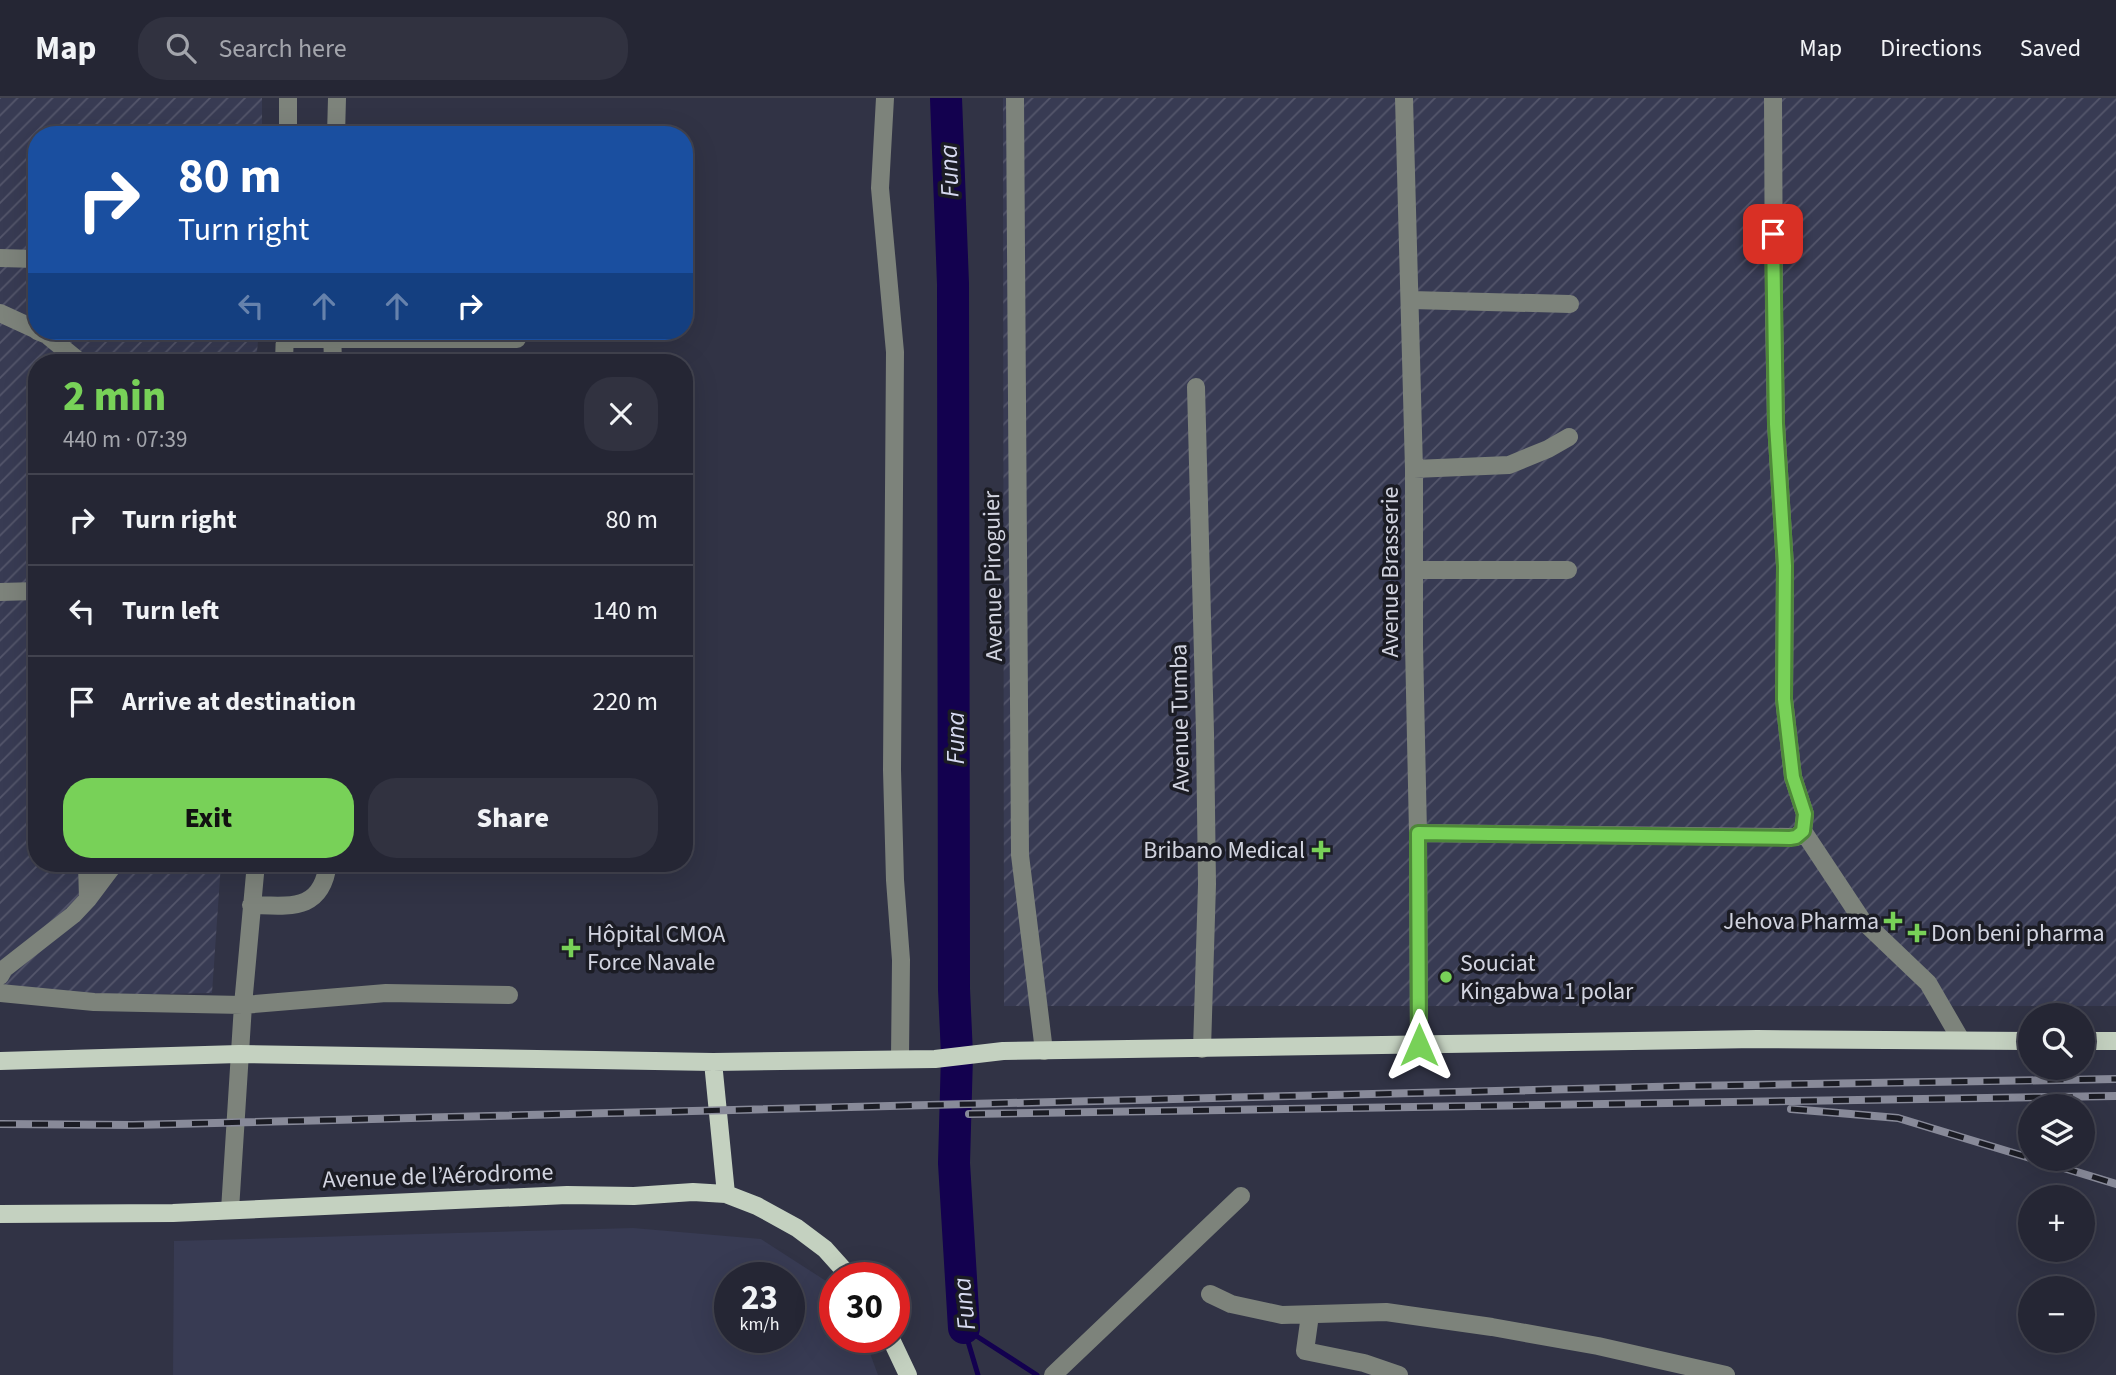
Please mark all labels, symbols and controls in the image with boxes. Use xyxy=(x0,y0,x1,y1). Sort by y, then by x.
search box xyxy=(138,17,628,80)
text: Map xyxy=(35,25,96,72)
icon: search xyxy=(162,29,200,67)
text: Search here xyxy=(218,30,347,67)
text: Map xyxy=(1799,31,1842,66)
text: Directions xyxy=(1880,31,1982,66)
text: Saved xyxy=(2020,31,2081,66)
text: 80 m xyxy=(178,142,282,212)
water label: Funa xyxy=(930,144,968,198)
icon: right xyxy=(63,154,154,245)
pin xyxy=(1743,204,1803,264)
text: Turn right xyxy=(178,207,309,253)
icon: arrive xyxy=(1754,215,1792,253)
icon: left xyxy=(232,287,270,325)
icon: ahead xyxy=(305,287,343,325)
icon: ahead xyxy=(378,287,416,325)
icon: right xyxy=(451,287,489,325)
text: 2 min xyxy=(63,367,166,427)
button: close xyxy=(584,377,658,451)
text: 440 m · 07:39 xyxy=(63,423,187,456)
street label: Avenue Brasserie xyxy=(1373,487,1408,657)
street label: Avenue Piroguier xyxy=(974,490,1012,662)
icon: right xyxy=(63,501,101,539)
text: Turn right xyxy=(122,501,237,538)
text: 80 m xyxy=(605,501,658,538)
icon: left xyxy=(63,592,101,630)
text: Turn left xyxy=(122,592,219,629)
text: 140 m xyxy=(592,592,658,629)
street label: Avenue Tumba xyxy=(1161,643,1199,793)
icon: arrive xyxy=(63,683,101,721)
text: Arrive at destination xyxy=(122,683,356,720)
text: 220 m xyxy=(592,683,658,720)
water label: Funa xyxy=(937,711,974,765)
button: Exit xyxy=(63,778,354,858)
button: Share xyxy=(368,778,658,858)
place label: Bribano Medical xyxy=(1143,833,1305,868)
marker: Bribano Medical xyxy=(1311,840,1331,860)
place label: Jehova Pharma xyxy=(1723,904,1879,939)
marker: Jehova Pharma xyxy=(1885,913,1901,929)
place label: Don beni pharma xyxy=(1931,916,2105,951)
place label: Hôpital CMOA Force Navale xyxy=(587,917,725,980)
marker: Don beni pharma xyxy=(1909,925,1925,941)
marker: Hôpital CMOA Force Navale xyxy=(561,938,581,958)
place label: Souciat Kingabwa 1 polar xyxy=(1460,946,1634,1009)
marker: Souciat Kingabwa 1 polar xyxy=(1438,969,1454,985)
map controls xyxy=(2018,1003,2095,1353)
button: search xyxy=(2018,1003,2095,1080)
position arrow xyxy=(1382,1008,1456,1082)
button: layers xyxy=(2018,1094,2095,1171)
street label: Avenue de l’Aérodrome xyxy=(322,1154,554,1198)
button: + xyxy=(2018,1185,2095,1262)
speed limit sign: 30 xyxy=(819,1262,910,1353)
text: 23 xyxy=(741,1273,778,1323)
water label: Funa xyxy=(943,1276,985,1332)
button: − xyxy=(2018,1276,2095,1353)
text: km/h xyxy=(740,1312,779,1337)

